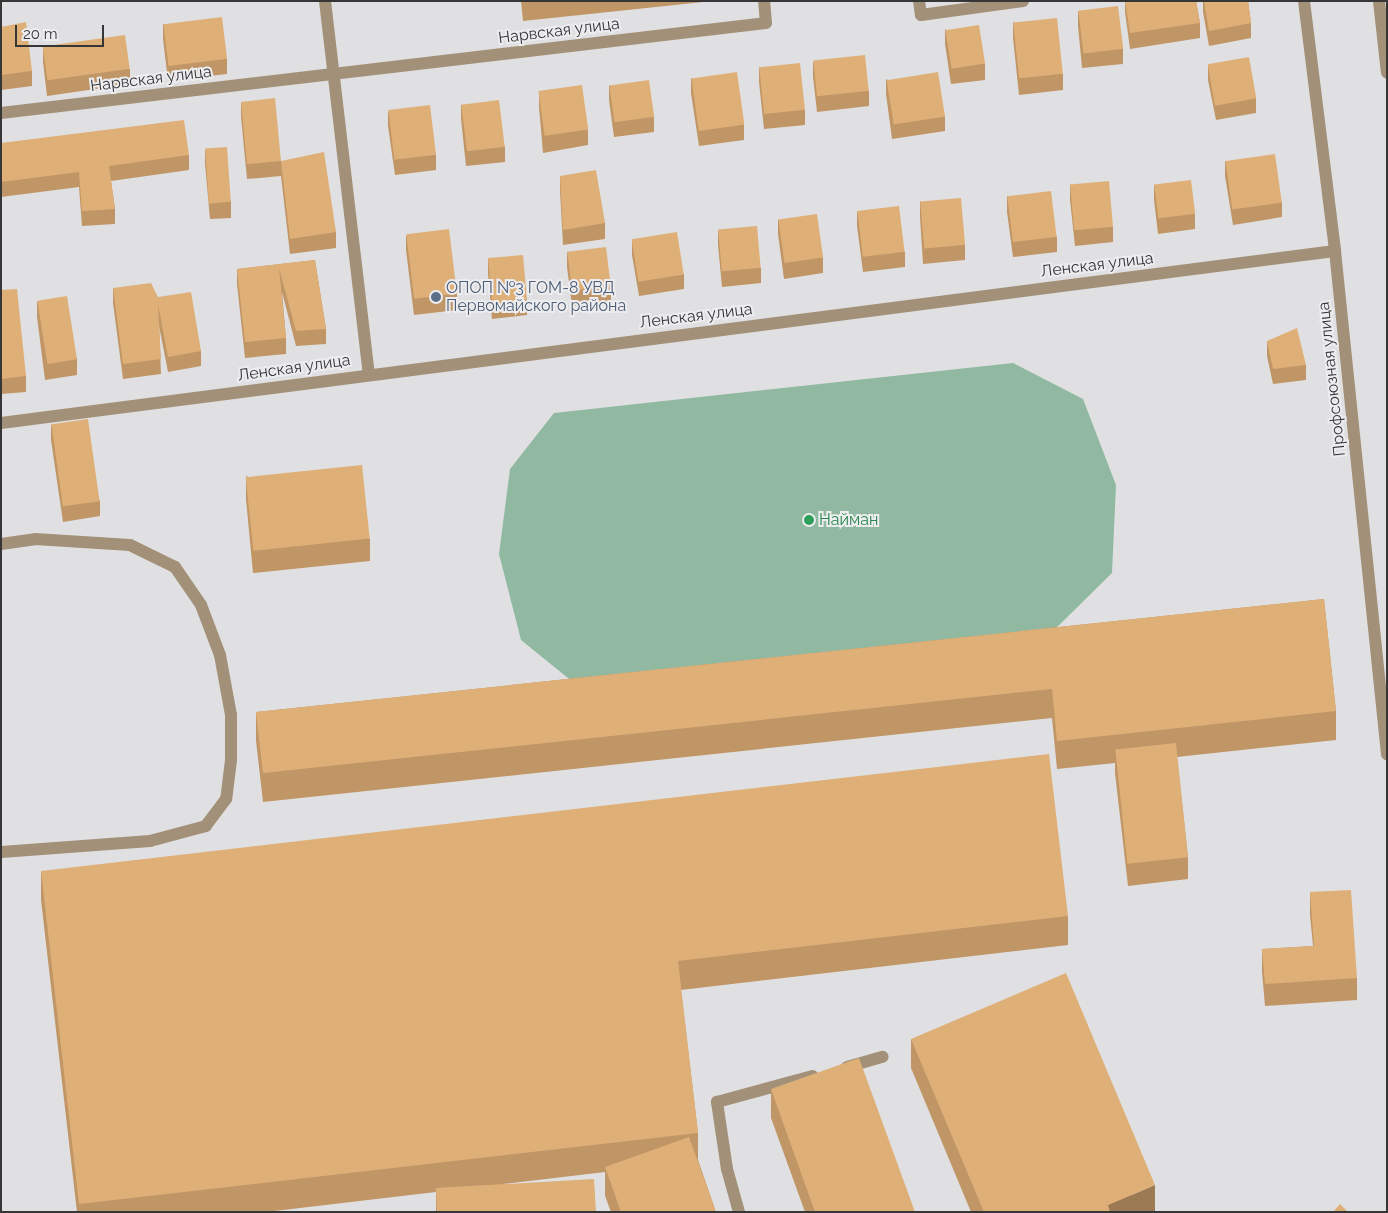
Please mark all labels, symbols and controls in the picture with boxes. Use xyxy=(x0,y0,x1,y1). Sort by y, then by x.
street label: Нарвская улица xyxy=(497,14,621,48)
scale bar xyxy=(18,15,106,47)
text: 20 m xyxy=(23,25,58,43)
street label: Нарвская улица xyxy=(89,62,213,96)
street label: Ленская улица xyxy=(1039,249,1155,281)
place label: ОПОП №3 ГОМ-8 УВД Первомайского района xyxy=(446,278,626,316)
marker: ОПОП №3 ГОМ-8 УВД Первомайского района xyxy=(430,291,442,303)
street label: Ленская улица xyxy=(638,300,754,332)
street label: Профсоюзная улица xyxy=(1314,301,1350,457)
street label: Ленская улица xyxy=(236,351,352,385)
place label: Найман xyxy=(819,510,878,530)
marker: Найман xyxy=(803,514,815,526)

